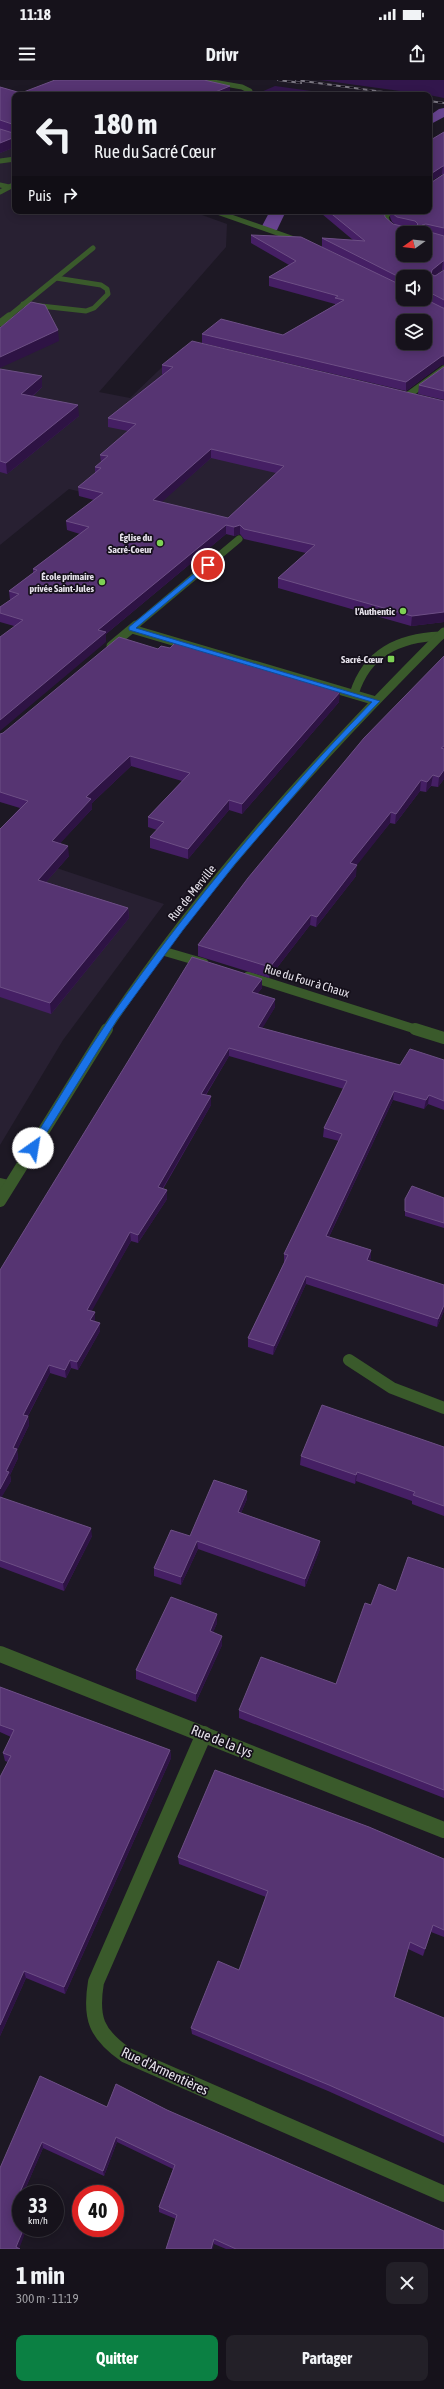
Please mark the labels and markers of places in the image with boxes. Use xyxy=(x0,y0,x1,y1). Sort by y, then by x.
place label: Église du Sacré-Coeur xyxy=(108,532,153,555)
marker: Église du Sacré-Coeur xyxy=(155,538,165,548)
pin xyxy=(191,548,225,582)
place label: École primaire privée Saint-Jules xyxy=(30,571,94,594)
marker: École primaire privée Saint-Jules xyxy=(97,577,107,587)
place label: l’Authentic xyxy=(355,606,395,617)
marker: l’Authentic xyxy=(398,606,408,616)
place label: Sacré-Cœur xyxy=(341,654,384,665)
marker: Sacré-Cœur xyxy=(386,654,396,664)

